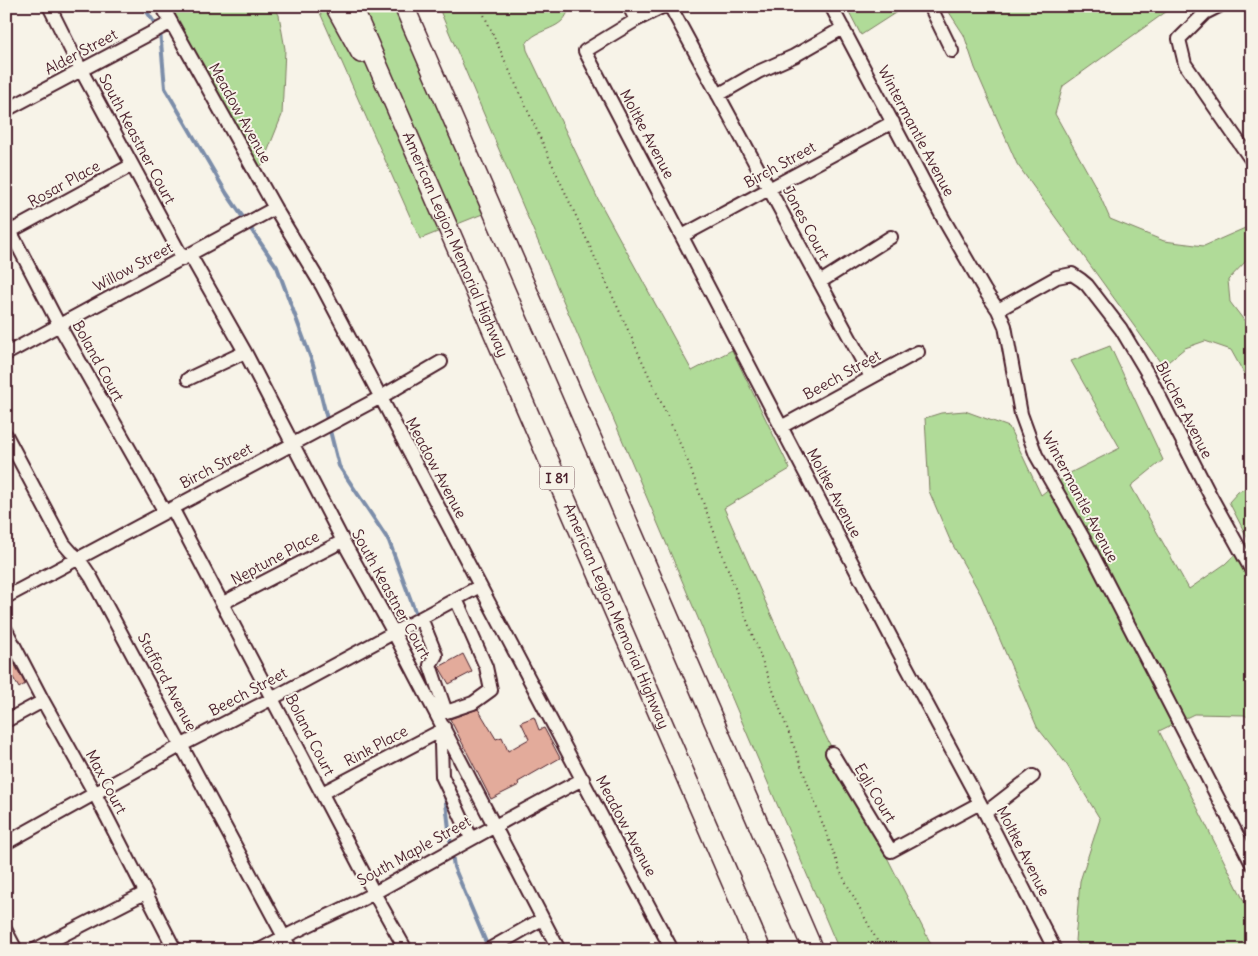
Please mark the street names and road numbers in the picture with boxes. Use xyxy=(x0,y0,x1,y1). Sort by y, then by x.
street label: Alder Street xyxy=(41,24,120,79)
street label: Meadow Avenue xyxy=(205,59,276,166)
street label: Wintermantle Avenue xyxy=(874,62,959,199)
street label: South Keastner Court xyxy=(95,70,180,207)
street label: Moltke Avenue xyxy=(616,86,679,182)
street label: American Legion Memorial Highway xyxy=(399,129,513,360)
street label: Birch Street xyxy=(741,137,819,192)
street label: Rosar Place xyxy=(24,156,103,211)
street label: Jones Court xyxy=(779,182,834,263)
street label: Willow Street xyxy=(90,238,176,295)
street label: Boland Court xyxy=(68,317,128,404)
street label: Beech Street xyxy=(800,345,884,404)
street label: Blucher Avenue xyxy=(1152,358,1217,461)
street label: Meadow Avenue xyxy=(402,414,471,521)
street label: Wintermantle Avenue xyxy=(1038,428,1123,565)
street label: Birch Street xyxy=(176,439,255,493)
street label: Moltke Avenue xyxy=(803,445,866,541)
road number: I 81 xyxy=(540,466,574,489)
street label: American Legion Memorial Highway xyxy=(560,500,674,732)
street label: Neptune Place xyxy=(227,526,322,589)
street label: South Keastner Court xyxy=(348,526,435,662)
street label: Stafford Avenue xyxy=(134,629,201,734)
street label: Beech Street xyxy=(205,663,290,720)
street label: Boland Court xyxy=(282,691,339,779)
street label: Rink Place xyxy=(341,721,411,770)
street label: Max Court xyxy=(82,747,131,817)
street label: Egli Court xyxy=(850,760,900,826)
street label: Meadow Avenue xyxy=(592,772,661,879)
street label: Moltke Avenue xyxy=(993,803,1054,899)
street label: South Maple Street xyxy=(354,811,474,890)

